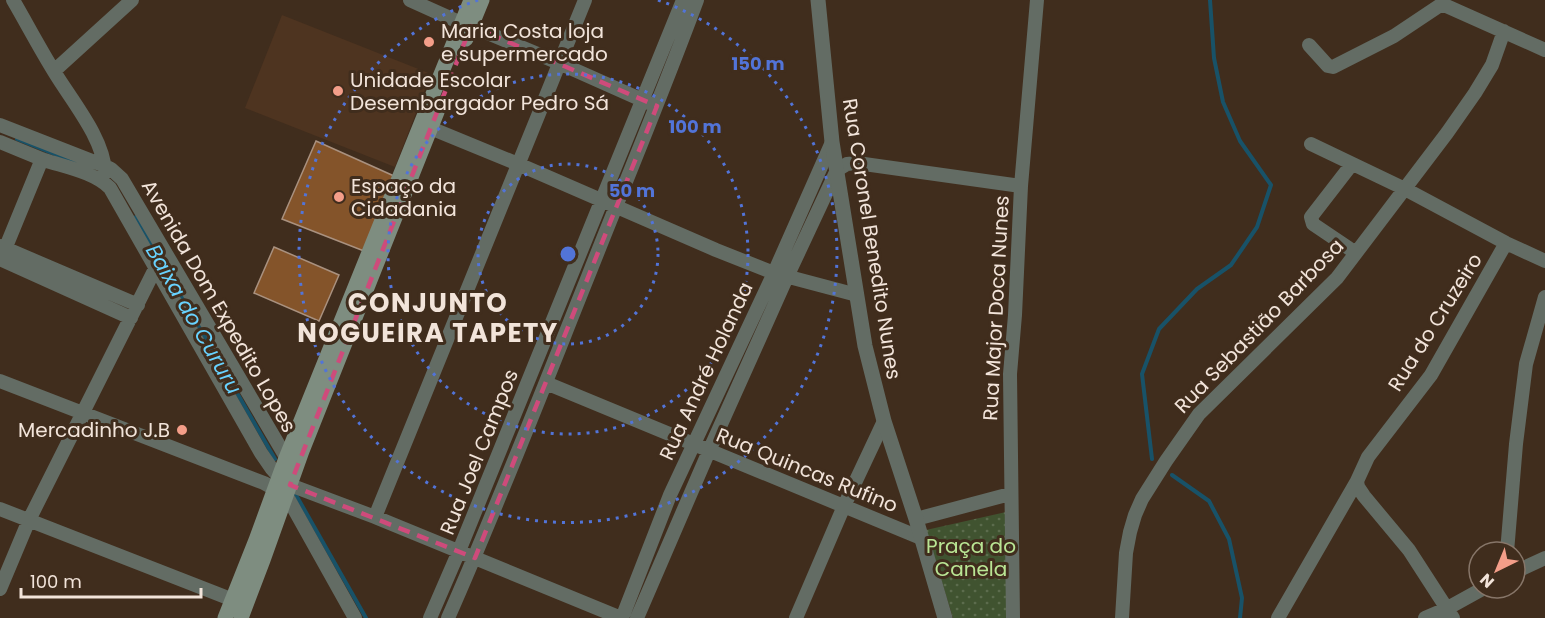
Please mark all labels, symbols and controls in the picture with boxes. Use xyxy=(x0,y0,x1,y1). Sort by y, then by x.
place label: Maria Costa loja e supermercado xyxy=(441,17,608,68)
marker: Maria Costa loja e supermercado xyxy=(422,35,436,49)
text: 150 m xyxy=(731,51,785,76)
place label: Unidade Escolar Desembargador Pedro Sá xyxy=(350,66,609,117)
marker: Unidade Escolar Desembargador Pedro Sá xyxy=(331,84,345,98)
street label: Rua Coronel Benedito Nunes xyxy=(836,97,908,381)
text: 100 m xyxy=(668,114,722,139)
place label: Espaço da Cidadania xyxy=(351,172,457,223)
street label: Avenida Dom Expedito Lopes xyxy=(135,175,303,437)
text: 50 m xyxy=(609,178,655,203)
marker: Espaço da Cidadania xyxy=(332,190,346,204)
street label: Rua Major Doca Nunes xyxy=(976,195,1016,421)
street label: Rua Sebastião Barbosa xyxy=(1168,233,1350,419)
water label: Baixa do Cururu xyxy=(139,239,249,399)
centre of rings xyxy=(558,244,578,264)
street label: Rua do Cruzeiro xyxy=(1381,248,1489,396)
street label: Rua André Holanda xyxy=(652,277,760,465)
district label: CONJUNTO NOGUEIRA TAPETY xyxy=(297,285,559,351)
street label: Rua Joel Campos xyxy=(433,365,525,539)
place label: Mercadinho J.B xyxy=(18,416,170,444)
street label: Rua Quincas Rufino xyxy=(712,421,902,519)
marker: Mercadinho J.B xyxy=(175,423,189,437)
park label: Praça do Canela xyxy=(926,532,1016,583)
north arrow xyxy=(1467,540,1527,600)
scale bar xyxy=(21,561,201,599)
text: N xyxy=(1475,568,1499,593)
text: 100 m xyxy=(30,569,82,594)

